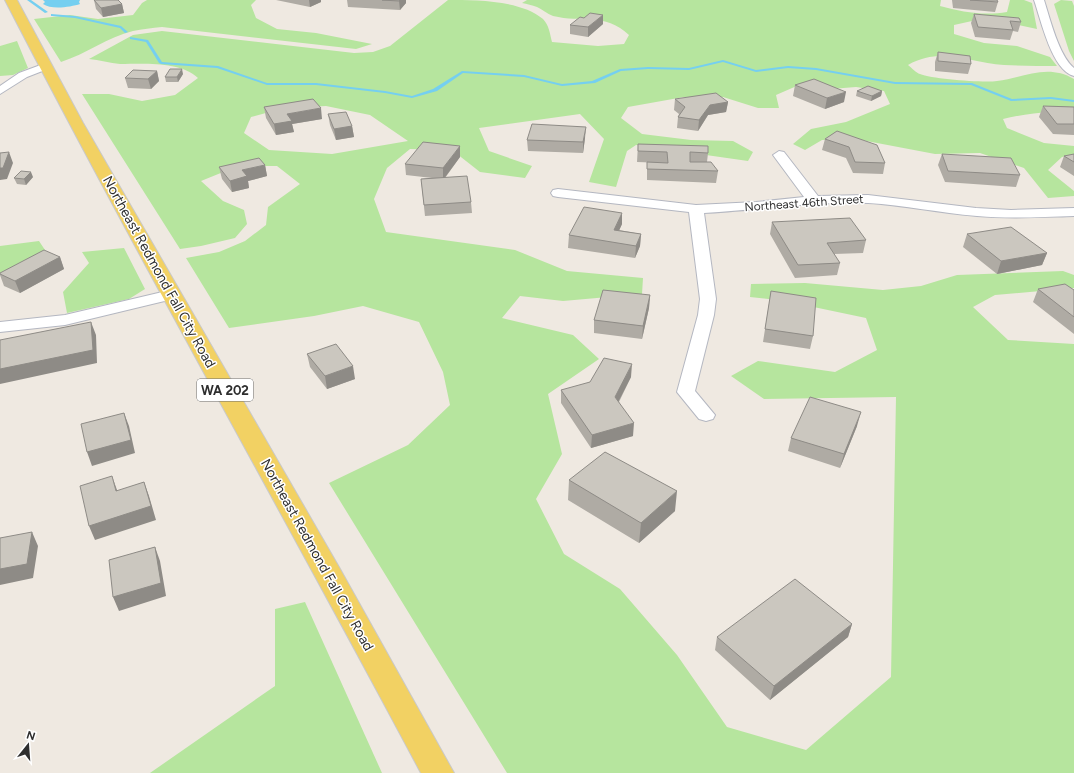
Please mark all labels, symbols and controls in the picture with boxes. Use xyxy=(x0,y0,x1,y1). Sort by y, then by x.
street label: Northeast Redmond Fall City Road xyxy=(99,173,219,371)
street label: Northeast 46th Street xyxy=(744,192,864,214)
road number: WA 202 xyxy=(197,379,253,401)
street label: Northeast Redmond Fall City Road xyxy=(257,456,377,654)
north arrow xyxy=(8,725,48,765)
text: N xyxy=(25,728,37,743)

